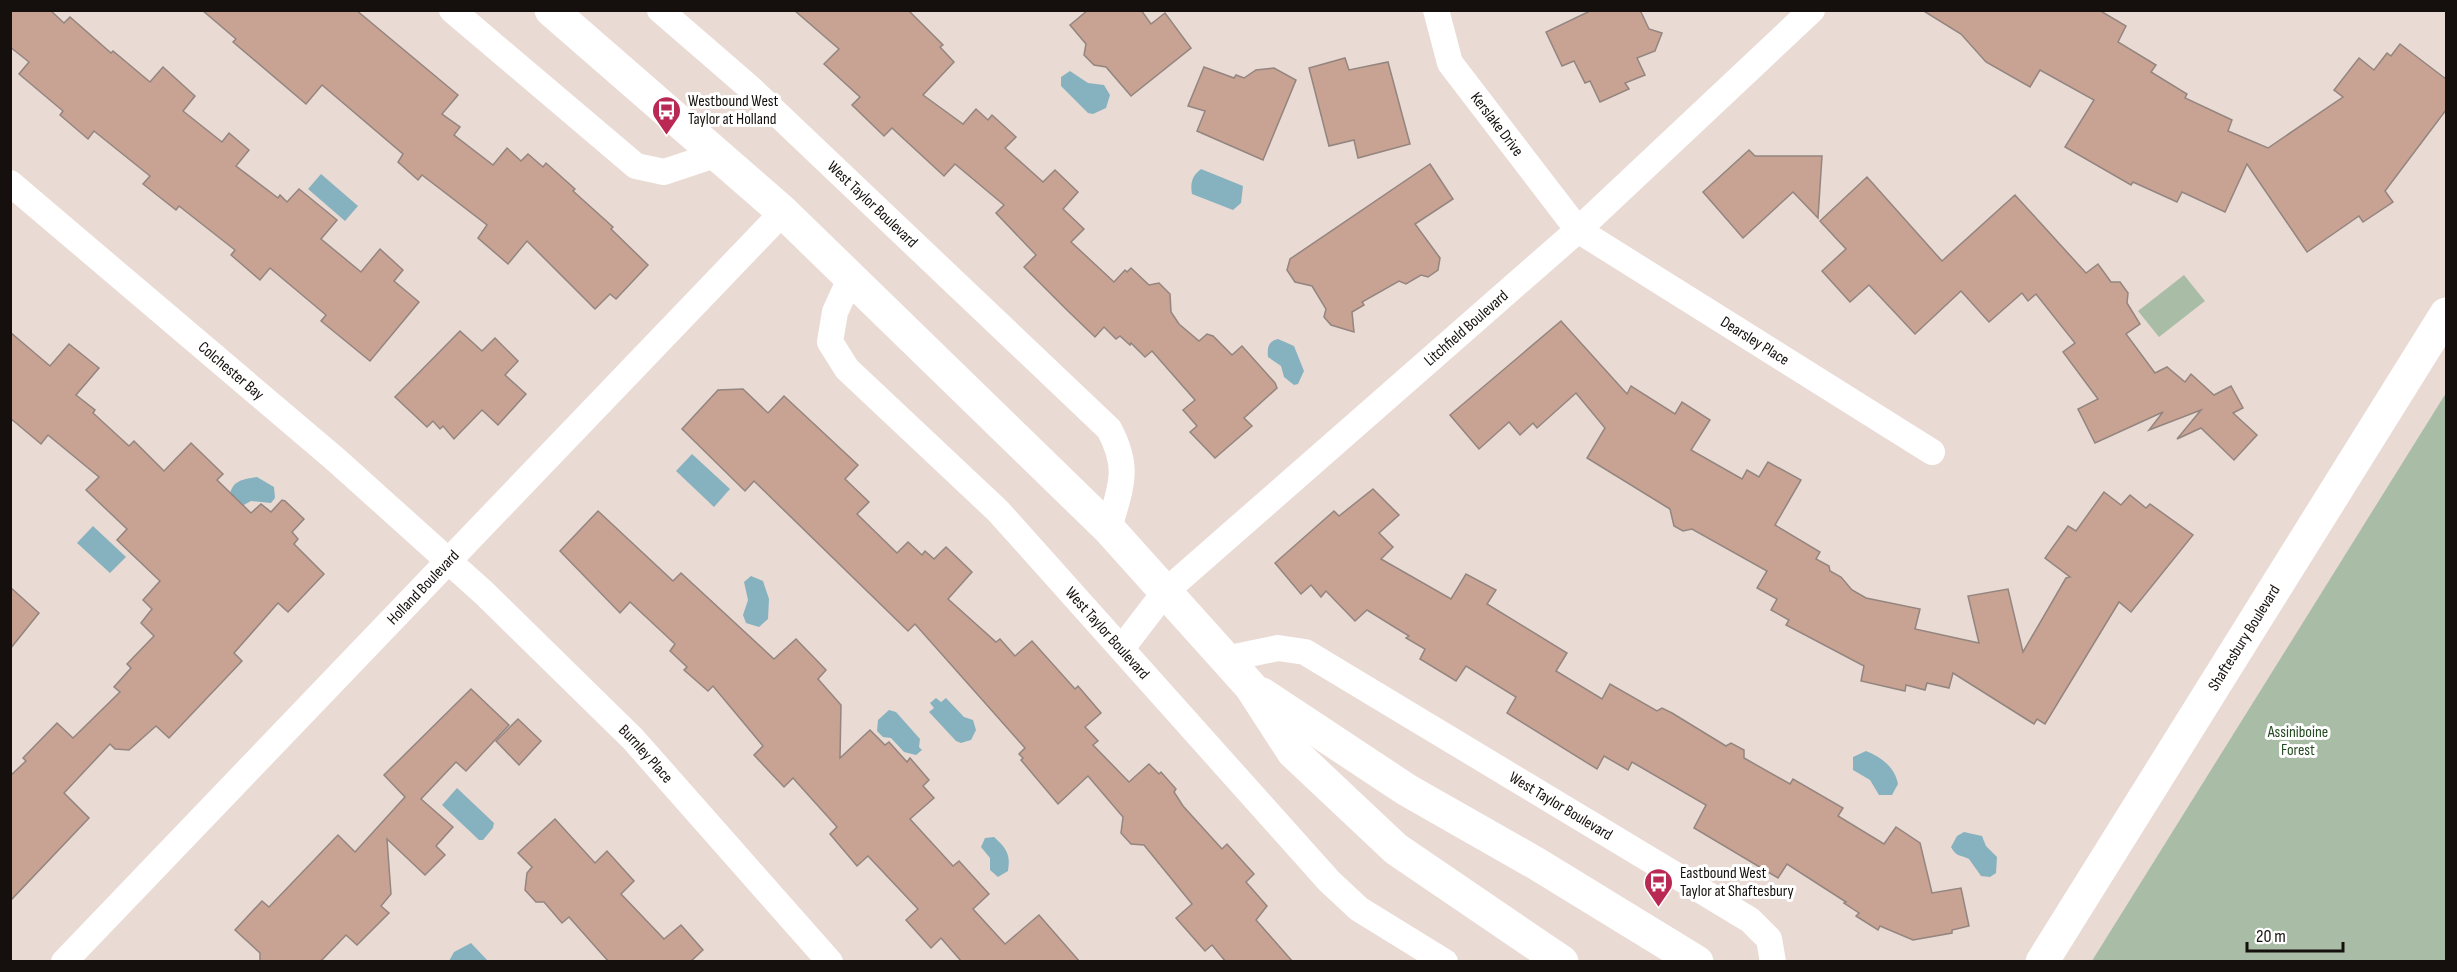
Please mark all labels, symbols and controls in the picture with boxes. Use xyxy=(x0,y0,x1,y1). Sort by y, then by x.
street label: Kerslake Drive xyxy=(1466,89,1527,160)
place label: Westbound West Taylor at Holland xyxy=(688,92,779,129)
bus stop icon: Westbound West Taylor at Holland xyxy=(651,94,683,136)
street label: West Taylor Boulevard xyxy=(823,157,922,252)
street label: Litchfield Boulevard xyxy=(1420,286,1512,370)
street label: Dearsley Place xyxy=(1717,312,1793,370)
street label: Colchester Bay xyxy=(194,337,268,404)
street label: Holland Boulevard xyxy=(383,546,463,629)
street label: Shaftesbury Boulevard xyxy=(2204,581,2284,694)
street label: West Taylor Boulevard xyxy=(1061,583,1153,683)
street label: Burnley Place xyxy=(615,721,677,787)
park label: Assiniboine Forest xyxy=(2267,723,2328,760)
street label: West Taylor Boulevard xyxy=(1506,768,1616,844)
place label: Eastbound West Taylor at Shaftesbury xyxy=(1680,864,1794,901)
bus stop icon: Eastbound West Taylor at Shaftesbury xyxy=(1643,866,1675,908)
scale bar xyxy=(2247,915,2343,953)
text: 20 m xyxy=(2256,926,2286,947)

